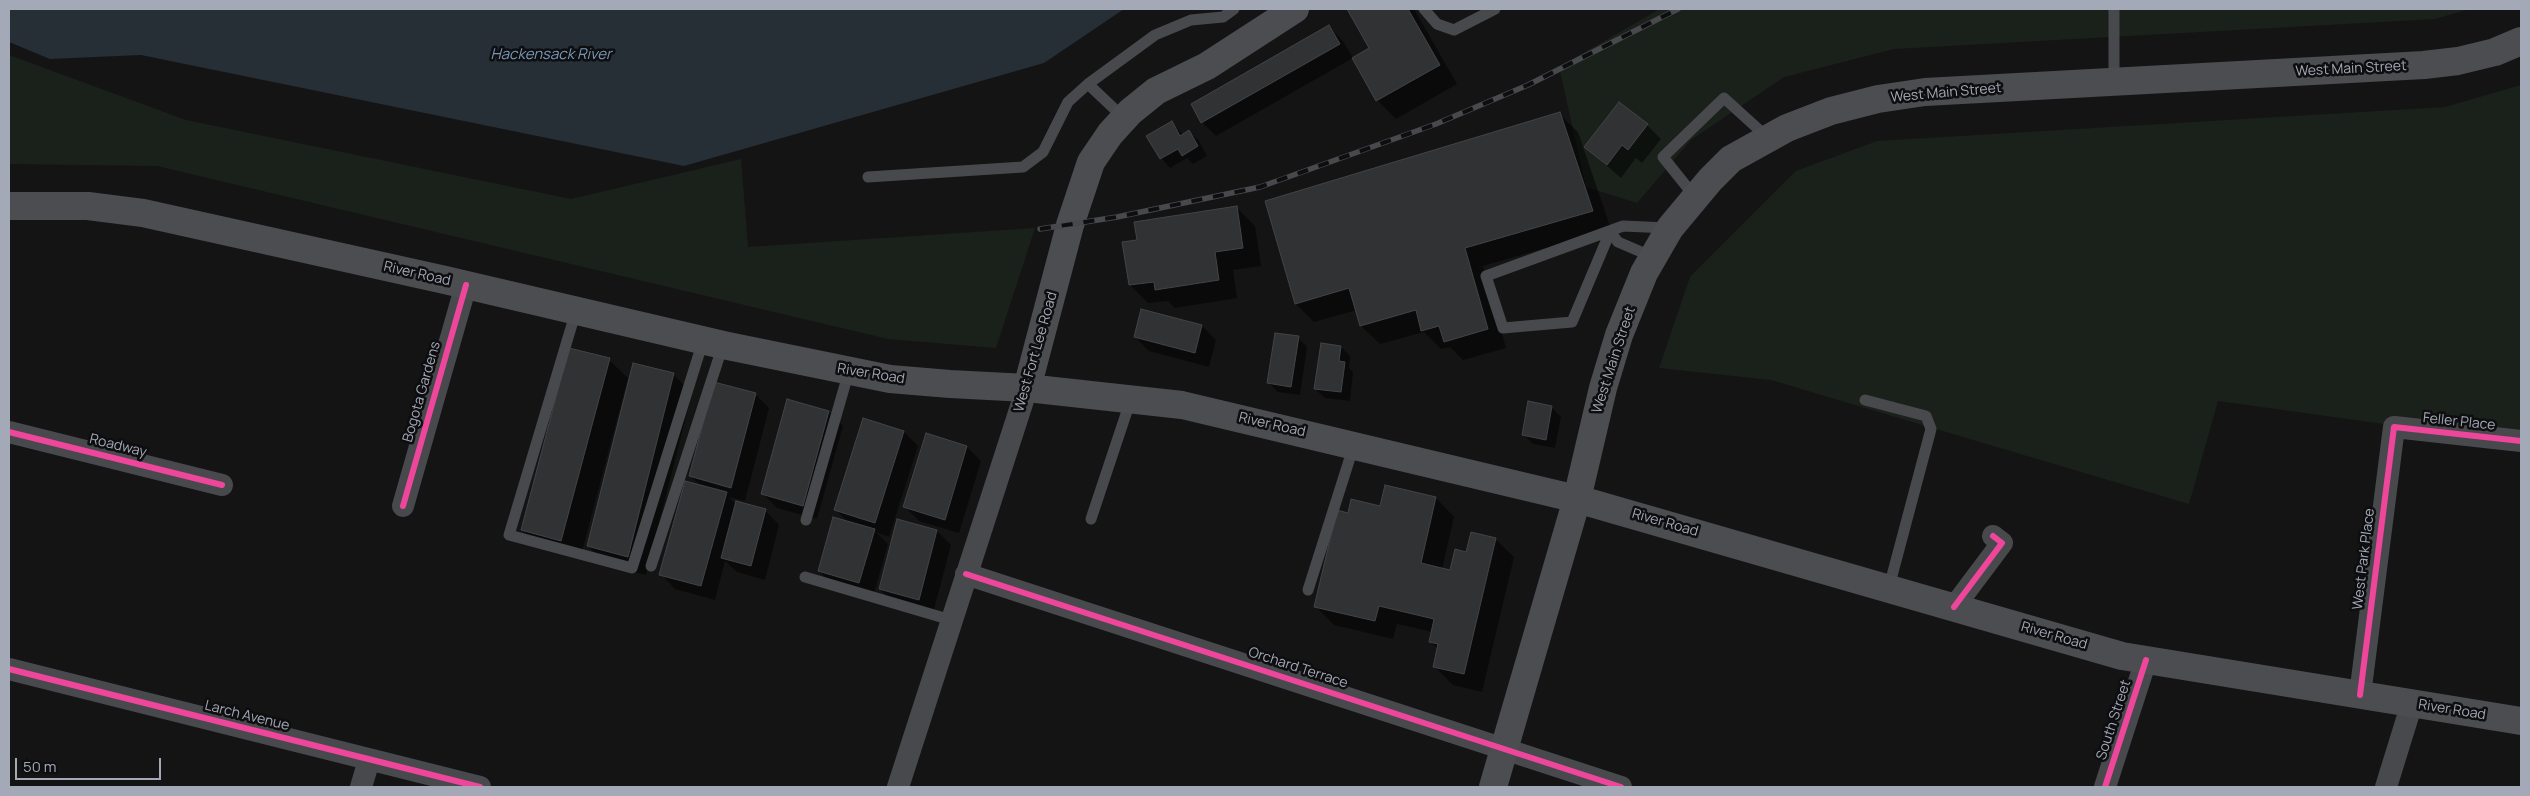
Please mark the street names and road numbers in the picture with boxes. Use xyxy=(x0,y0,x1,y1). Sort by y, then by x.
street label: West Main Street xyxy=(2295,58,2407,80)
street label: West Main Street xyxy=(1890,80,2002,106)
street label: River Road xyxy=(382,258,452,290)
street label: West Fort Lee Road xyxy=(1011,290,1061,414)
street label: West Main Street xyxy=(1589,305,1639,415)
street label: Bogota Gardens xyxy=(400,340,444,444)
street label: River Road xyxy=(836,360,906,388)
street label: River Road xyxy=(1237,409,1307,441)
street label: Feller Place xyxy=(2422,410,2496,434)
street label: Roadway xyxy=(88,431,148,461)
street label: River Road xyxy=(1630,506,1700,540)
street label: West Park Place xyxy=(2349,507,2379,611)
street label: River Road xyxy=(2019,619,2089,653)
street label: Orchard Terrace xyxy=(1246,644,1350,692)
street label: South Street xyxy=(2093,678,2135,762)
street label: River Road xyxy=(2417,696,2487,724)
street label: Larch Avenue xyxy=(203,697,291,735)

